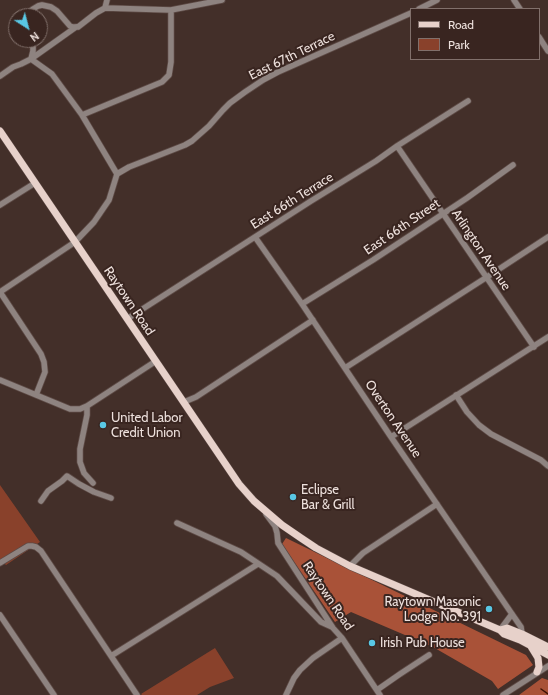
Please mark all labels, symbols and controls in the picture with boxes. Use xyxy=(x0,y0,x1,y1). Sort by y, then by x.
north arrow xyxy=(8,8,48,48)
legend xyxy=(410,8,540,60)
text: Road xyxy=(448,17,474,32)
street label: East 67th Terrace xyxy=(246,28,338,84)
text: N xyxy=(27,29,42,45)
text: Park xyxy=(448,37,470,52)
street label: East 66th Terrace xyxy=(248,169,336,233)
street label: East 66th Street xyxy=(361,196,443,258)
street label: Arlington Avenue xyxy=(448,206,514,294)
street label: Raytown Road xyxy=(100,264,158,338)
street label: Overton Avenue xyxy=(361,377,425,461)
place label: United Labor Credit Union xyxy=(111,410,183,441)
marker: United Labor Credit Union xyxy=(98,420,108,430)
place label: Eclipse Bar & Grill xyxy=(301,482,355,513)
marker: Eclipse Bar & Grill xyxy=(288,492,298,502)
street label: Raytown Road xyxy=(299,559,357,633)
place label: Raytown Masonic Lodge No. 391 xyxy=(384,594,481,625)
marker: Raytown Masonic Lodge No. 391 xyxy=(484,604,494,614)
place label: Irish Pub House xyxy=(380,635,465,651)
marker: Irish Pub House xyxy=(367,638,377,648)

